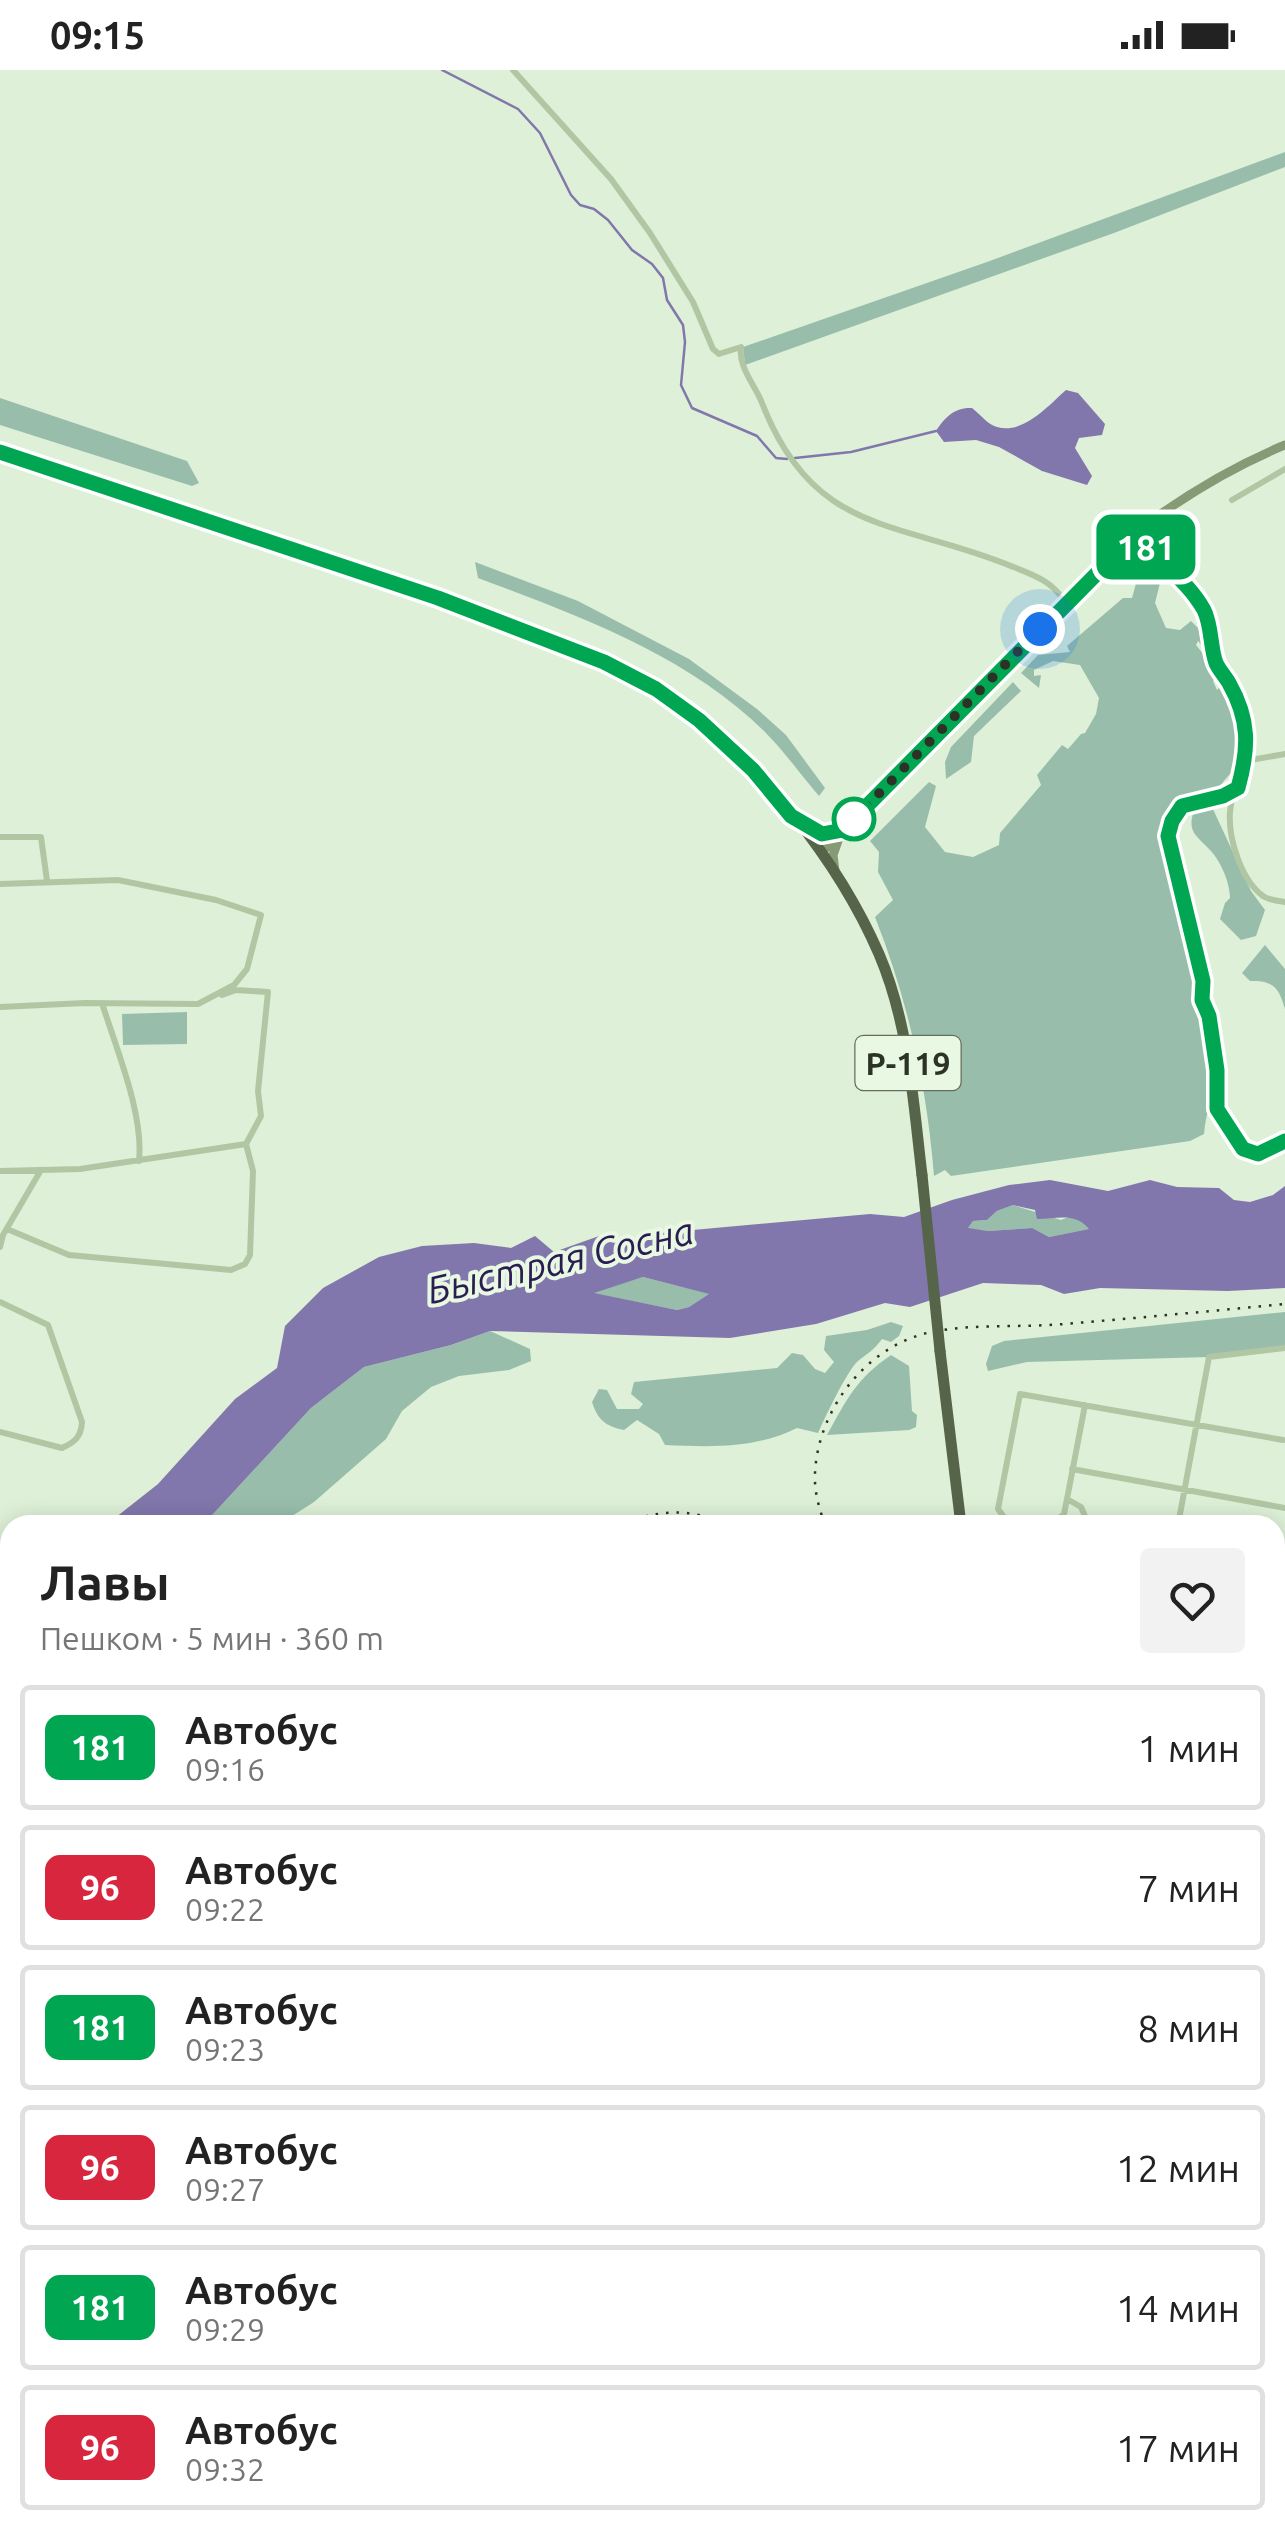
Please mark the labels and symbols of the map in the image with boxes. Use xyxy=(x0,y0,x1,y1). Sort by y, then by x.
line badge: 181 xyxy=(1088,514,1204,580)
your location xyxy=(1015,604,1065,654)
unlabelled marker xyxy=(833,798,875,840)
road number: Р-119 xyxy=(856,1036,960,1090)
water label: Быстрая Сосна xyxy=(423,1209,697,1311)

